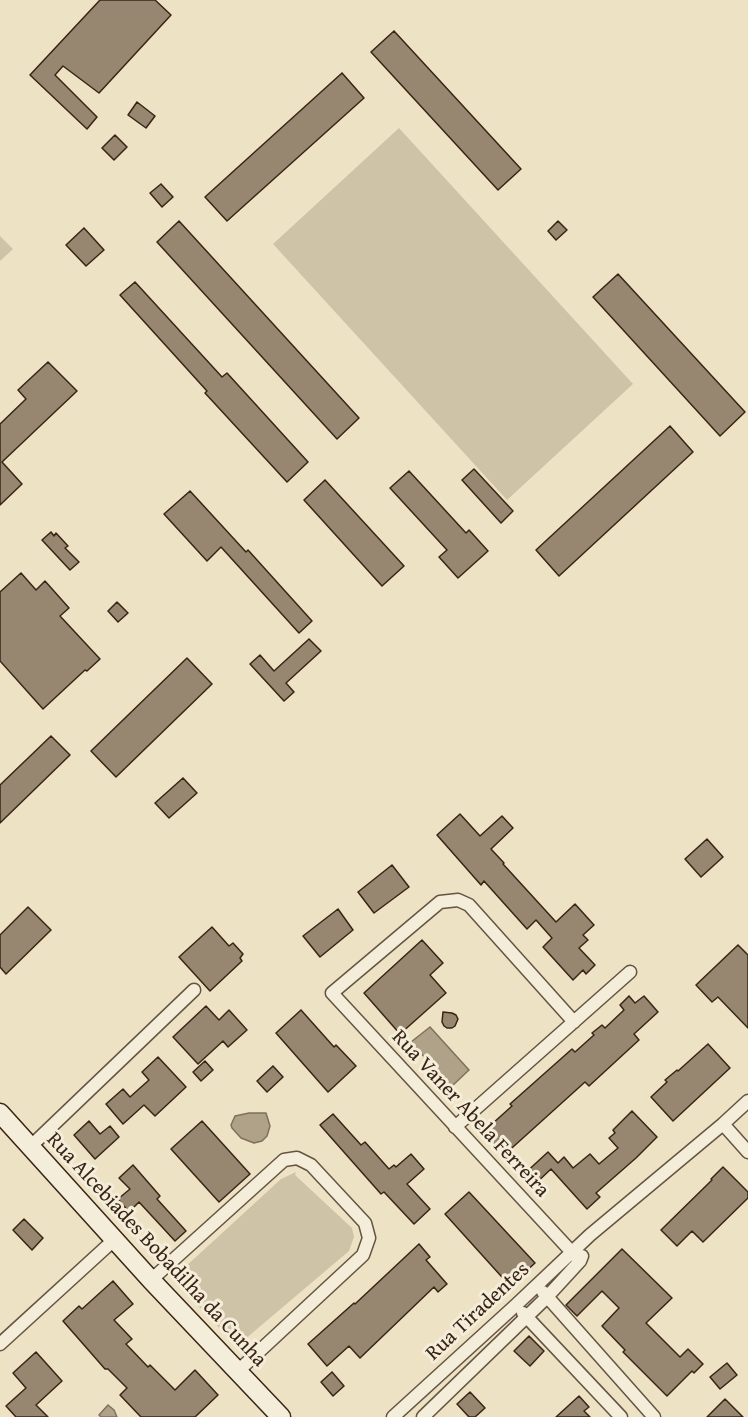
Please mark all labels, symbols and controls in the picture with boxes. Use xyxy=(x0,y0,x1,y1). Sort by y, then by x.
street label: Rua Vaner Abela Ferreira xyxy=(386,1025,554,1203)
street label: Rua Alcebiades Bobadilha da Cunha xyxy=(41,1128,271,1372)
street label: Rua Tiradentes xyxy=(421,1258,535,1366)

